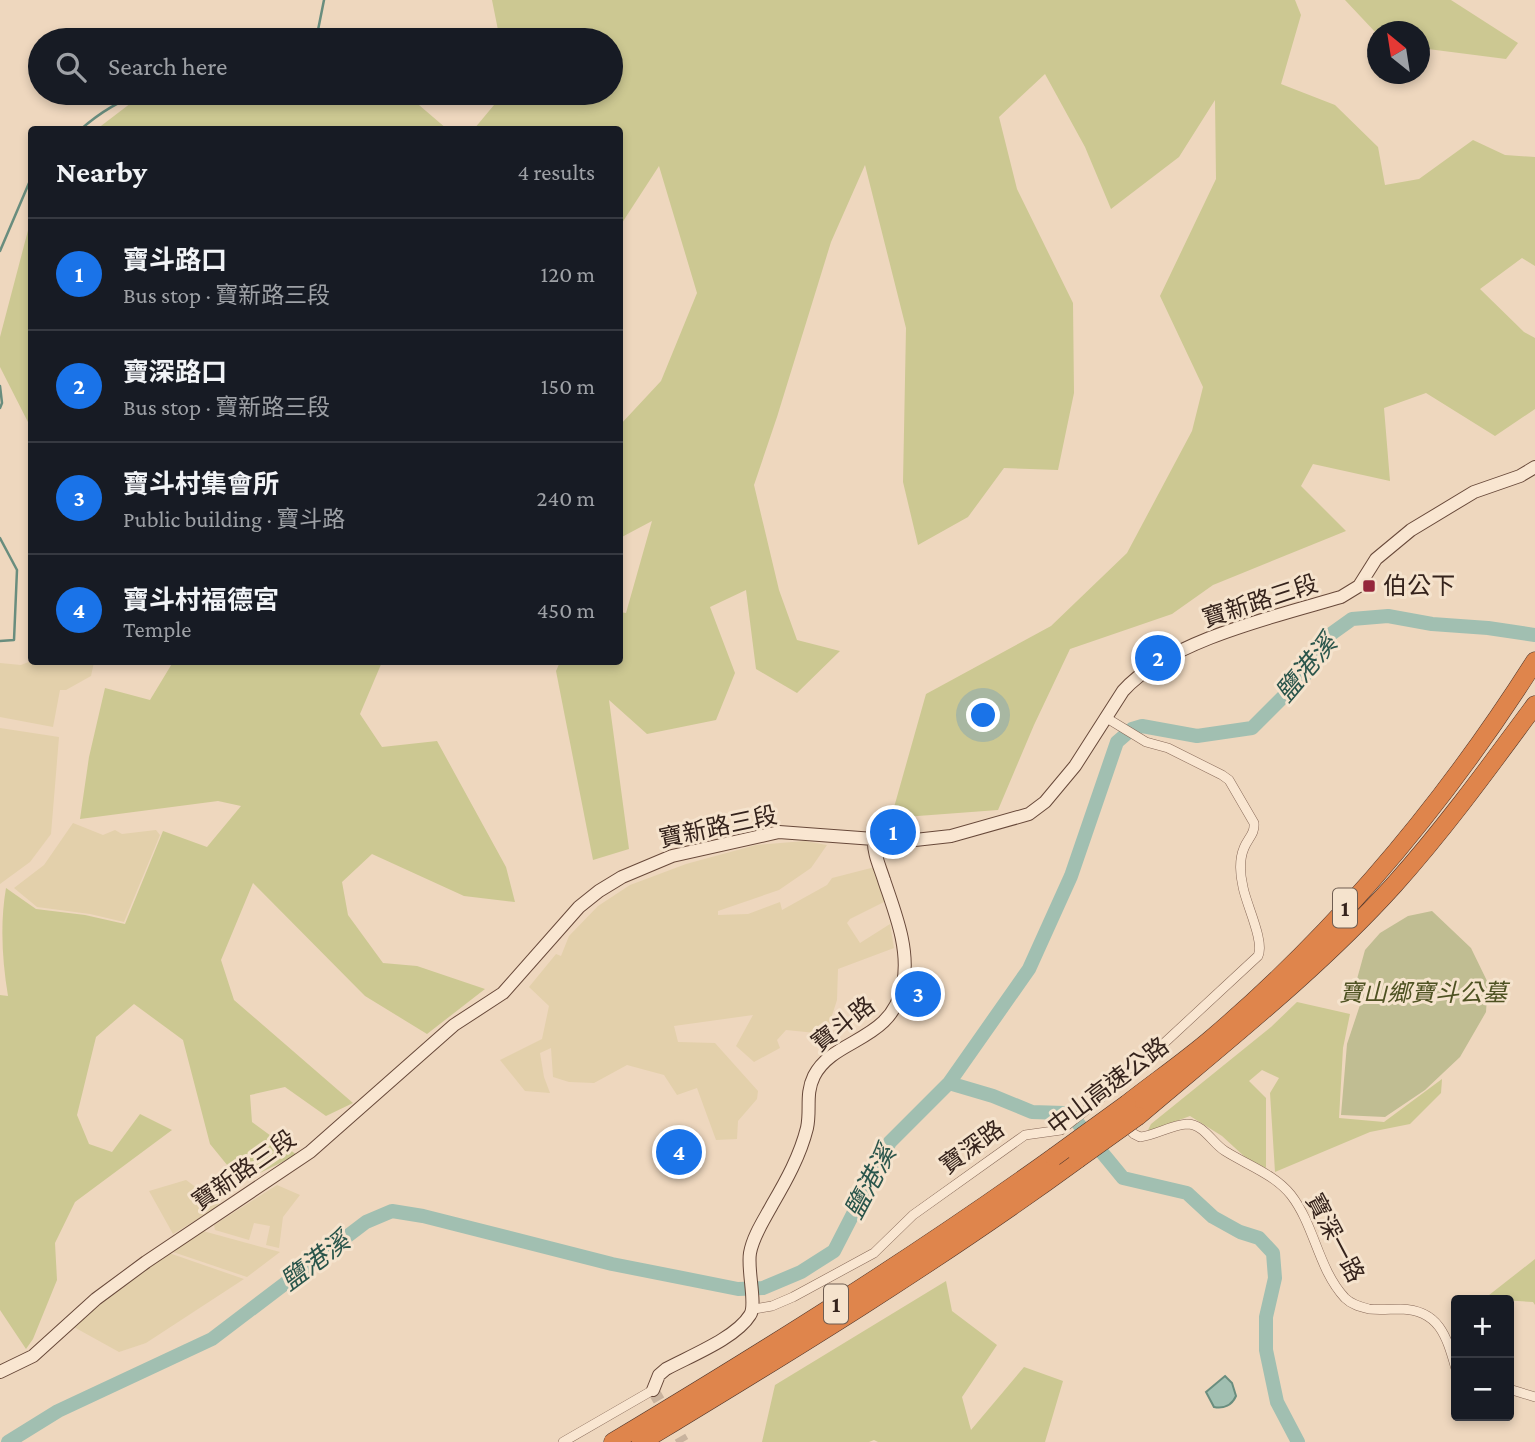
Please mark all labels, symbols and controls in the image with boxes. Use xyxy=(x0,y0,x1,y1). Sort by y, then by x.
north arrow xyxy=(1367,21,1430,84)
search box xyxy=(28,28,623,105)
icon: search xyxy=(52,48,90,86)
text: Search here xyxy=(108,52,227,81)
text: Nearby xyxy=(56,155,147,188)
text: 4 results xyxy=(517,159,595,185)
text: 寶斗路口 xyxy=(123,246,227,275)
text: 1 xyxy=(75,261,83,287)
text: 120 m xyxy=(541,261,595,287)
text: Bus stop · 寶新路三段 xyxy=(123,282,330,308)
text: 寶深路口 xyxy=(123,358,227,387)
text: 2 xyxy=(73,373,85,399)
text: 150 m xyxy=(541,373,595,399)
text: Bus stop · 寶新路三段 xyxy=(123,394,330,420)
text: 寶斗村集會所 xyxy=(123,470,279,499)
text: 3 xyxy=(73,485,85,511)
text: 240 m xyxy=(536,485,595,511)
text: Public building · 寶斗路 xyxy=(123,506,345,532)
street label: 寶新路三段 xyxy=(1199,569,1321,632)
place label: 伯公下 xyxy=(1383,572,1455,599)
marker: 伯公下 xyxy=(1361,578,1377,594)
text: 寶斗村福德宮 xyxy=(123,586,279,615)
text: 4 xyxy=(73,597,85,623)
text: 450 m xyxy=(537,597,595,623)
text: Temple xyxy=(123,616,191,642)
water label: 鹽港溪 xyxy=(1270,626,1345,708)
pin: 2 xyxy=(1135,632,1181,684)
your location xyxy=(966,698,1000,732)
street label: 寶新路三段 xyxy=(656,801,779,852)
pin: 1 xyxy=(870,806,916,858)
road number: 1 xyxy=(1333,888,1357,928)
pin: 3 xyxy=(895,968,941,1020)
park label: 寶山鄉寶斗公墓 xyxy=(1339,979,1511,1006)
street label: 寶斗路 xyxy=(806,991,879,1056)
street label: 中山高速公路 xyxy=(1042,1031,1173,1140)
street label: 寶深路 xyxy=(935,1115,1009,1179)
street label: 寶新路三段 xyxy=(187,1124,301,1215)
pin: 4 xyxy=(656,1126,702,1178)
water label: 鹽港溪 xyxy=(839,1137,903,1223)
street label: 寶深一路 xyxy=(1301,1189,1370,1286)
water label: 鹽港溪 xyxy=(275,1224,358,1296)
road number: 1 xyxy=(824,1284,848,1324)
map controls xyxy=(1451,1295,1514,1421)
button: + xyxy=(1451,1295,1514,1358)
button: − xyxy=(1451,1358,1514,1421)

